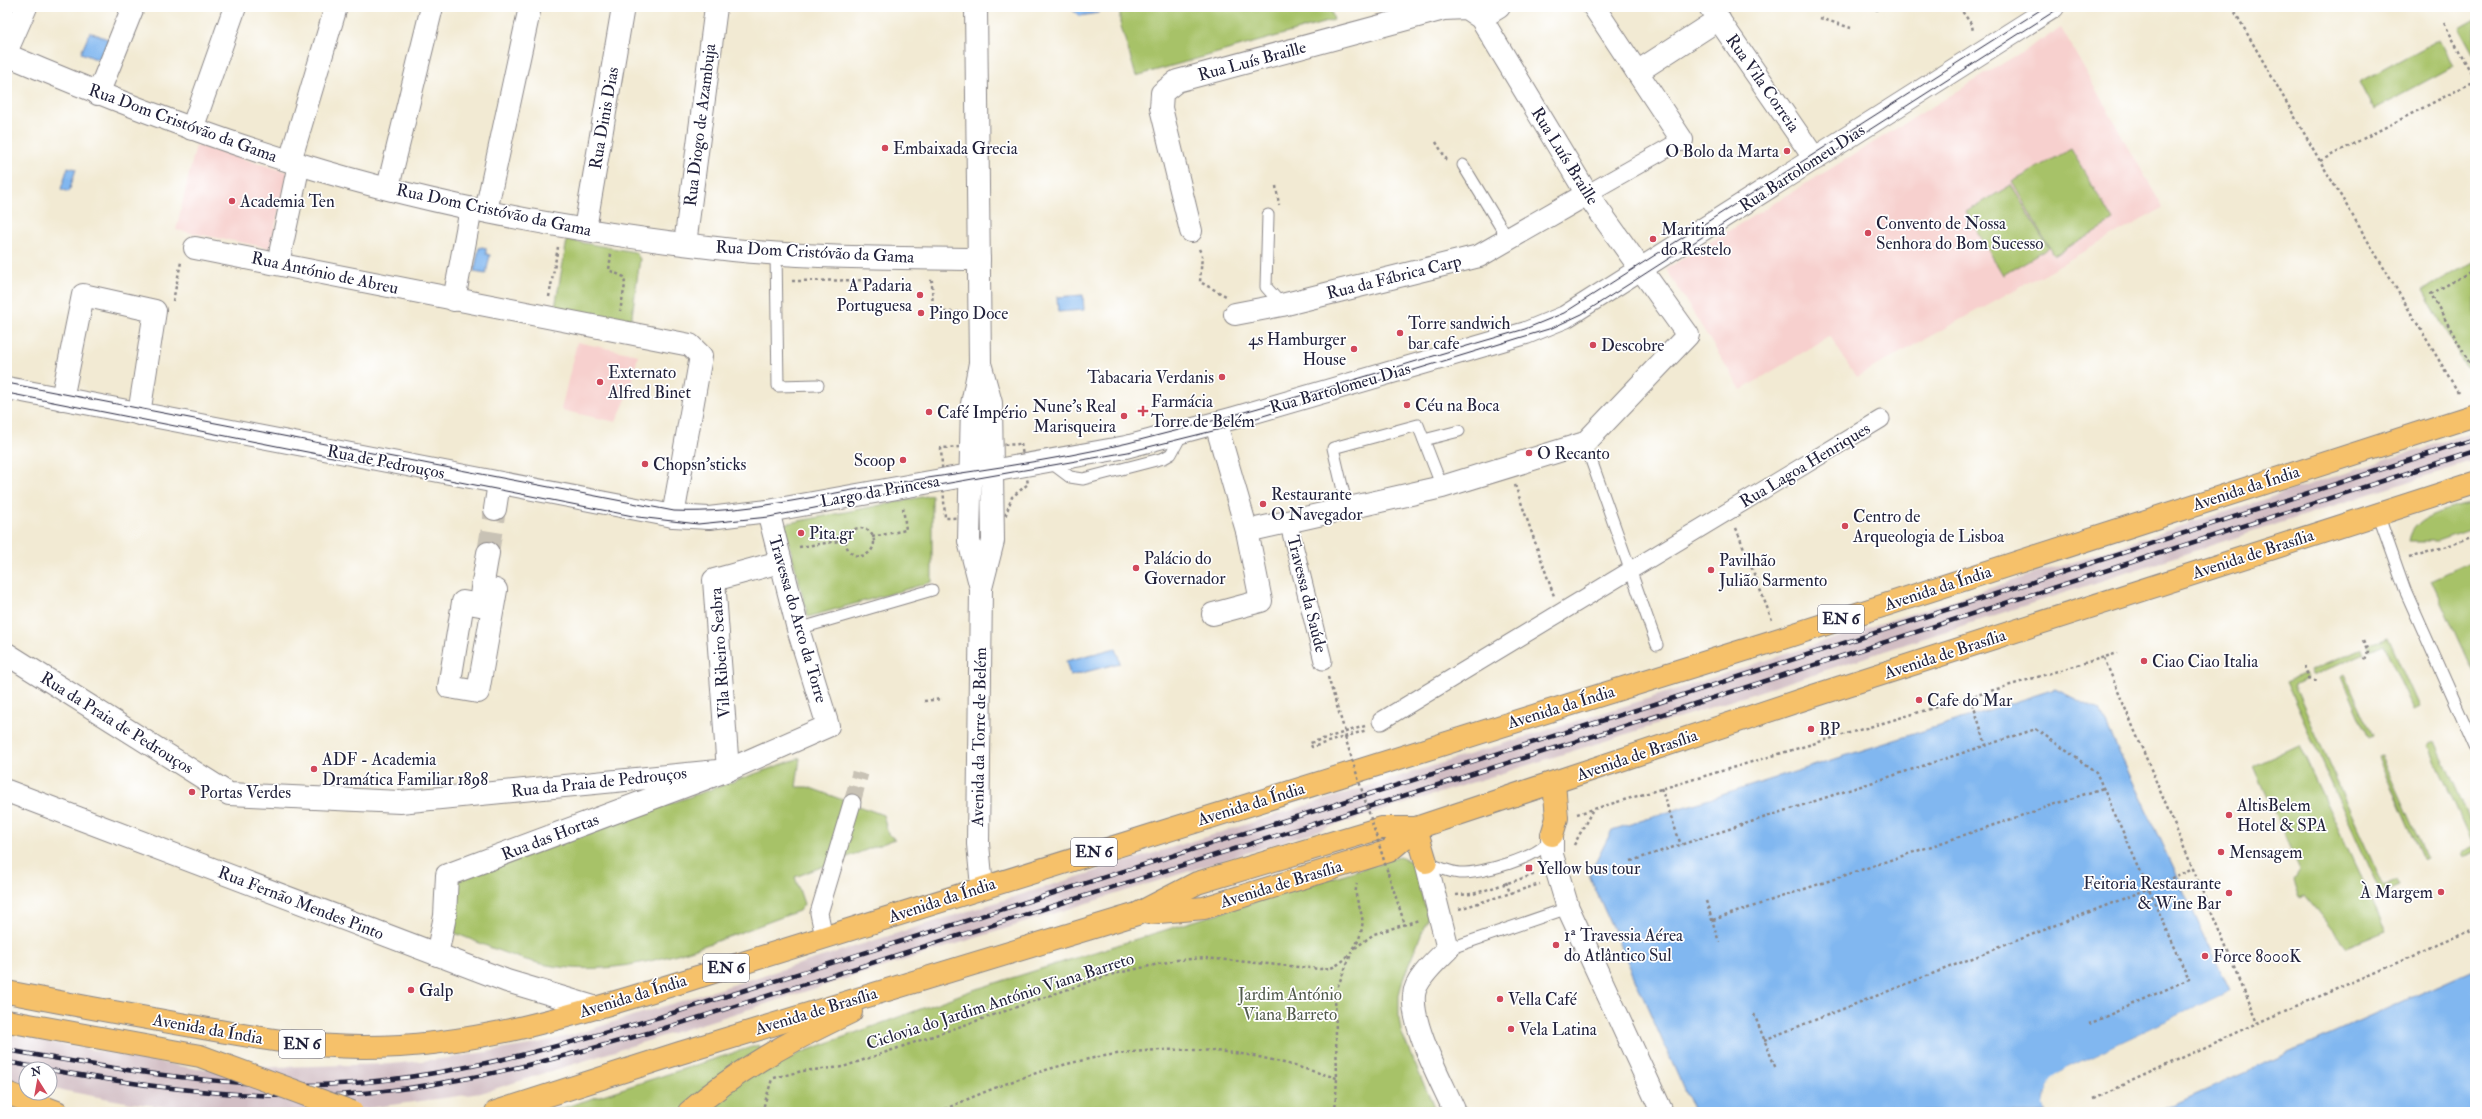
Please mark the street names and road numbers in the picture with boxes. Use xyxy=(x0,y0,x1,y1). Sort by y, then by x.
street label: Rua Vila Correia xyxy=(1722,30,1805,137)
street label: Rua Luís Braille xyxy=(1196,36,1308,86)
street label: Rua Diogo de Azambuja xyxy=(680,41,721,208)
street label: Rua Dinis Dias xyxy=(585,65,623,171)
street label: Rua Dom Cristóvão da Gama xyxy=(86,79,281,167)
street label: Rua Luís Braille xyxy=(1527,103,1603,209)
street label: Rua Bartolomeu Dias xyxy=(1735,119,1869,216)
street label: Rua Dom Cristóvão da Gama xyxy=(394,179,595,241)
street label: Rua Dom Cristóvão da Gama xyxy=(715,236,916,268)
street label: Rua António de Abreu xyxy=(250,247,401,299)
street label: Rua da Fábrica Carp xyxy=(1324,250,1464,305)
street label: Rua Bartolomeu Dias xyxy=(1267,358,1413,418)
street label: Rua Lagoa Henriques xyxy=(1736,418,1874,512)
street label: Rua de Pedrouços xyxy=(325,440,447,484)
street label: Avenida da Índia xyxy=(2189,460,2303,515)
street label: Largo da Princesa xyxy=(819,470,942,512)
street label: Avenida de Brasília xyxy=(2189,524,2317,584)
street label: Travessa do Arco da Torre xyxy=(764,533,832,705)
street label: Travessa da Saúde xyxy=(1282,533,1332,655)
street label: Avenida da Índia xyxy=(1881,560,1995,615)
street label: Vila Ribeiro Seabra xyxy=(705,586,735,719)
road number: EN 6 xyxy=(1818,605,1864,633)
street label: Avenida de Brasília xyxy=(1881,624,2009,684)
street label: Avenida da Torre de Belém xyxy=(967,647,991,828)
street label: Rua da Praia de Pedrouços xyxy=(37,667,198,779)
street label: Avenida da Índia xyxy=(1504,679,1618,734)
street label: Avenida de Brasília xyxy=(1573,724,1701,786)
street label: Rua da Praia de Pedrouços xyxy=(510,762,688,802)
street label: Avenida da Índia xyxy=(1194,776,1308,831)
street label: Rua das Hortas xyxy=(498,809,602,865)
road number: EN 6 xyxy=(1071,838,1117,866)
street label: Avenida de Brasília xyxy=(1217,855,1345,913)
street label: Rua Fernão Mendes Pinto xyxy=(215,862,387,944)
street label: Avenida da Índia xyxy=(885,872,999,927)
street label: Ciclovia do Jardim António Viana Barreto xyxy=(863,948,1137,1055)
road number: EN 6 xyxy=(703,954,749,982)
street label: Avenida da Índia xyxy=(576,968,690,1023)
street label: Avenida de Brasília xyxy=(752,982,880,1040)
street label: Avenida da Índia xyxy=(150,1008,266,1049)
road number: EN 6 xyxy=(279,1030,325,1058)

